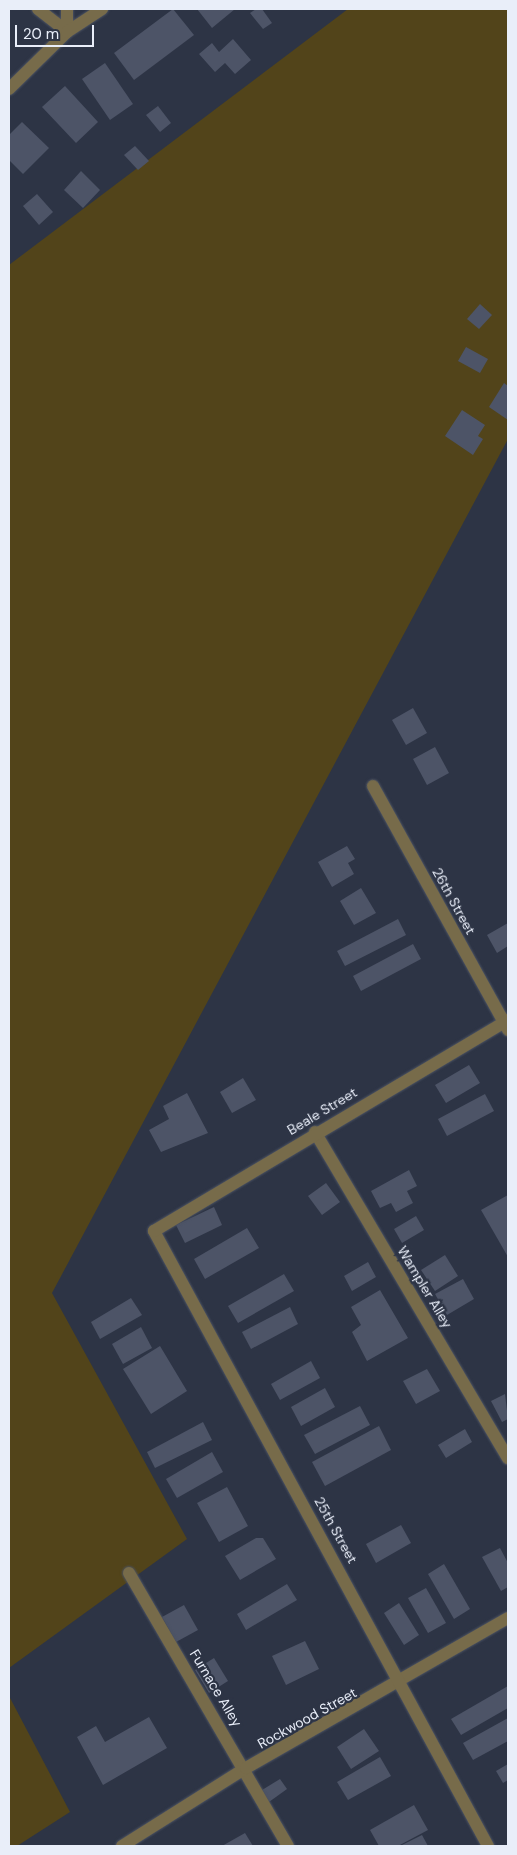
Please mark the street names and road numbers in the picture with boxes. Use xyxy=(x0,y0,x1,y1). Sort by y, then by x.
street label: 26th Street xyxy=(429,865,479,937)
street label: Beale Street xyxy=(284,1084,360,1138)
street label: Wampler Alley xyxy=(394,1243,456,1331)
street label: 25th Street xyxy=(311,1494,361,1566)
street label: Furnace Alley xyxy=(186,1646,246,1730)
street label: Rockwood Street xyxy=(255,1684,359,1752)

